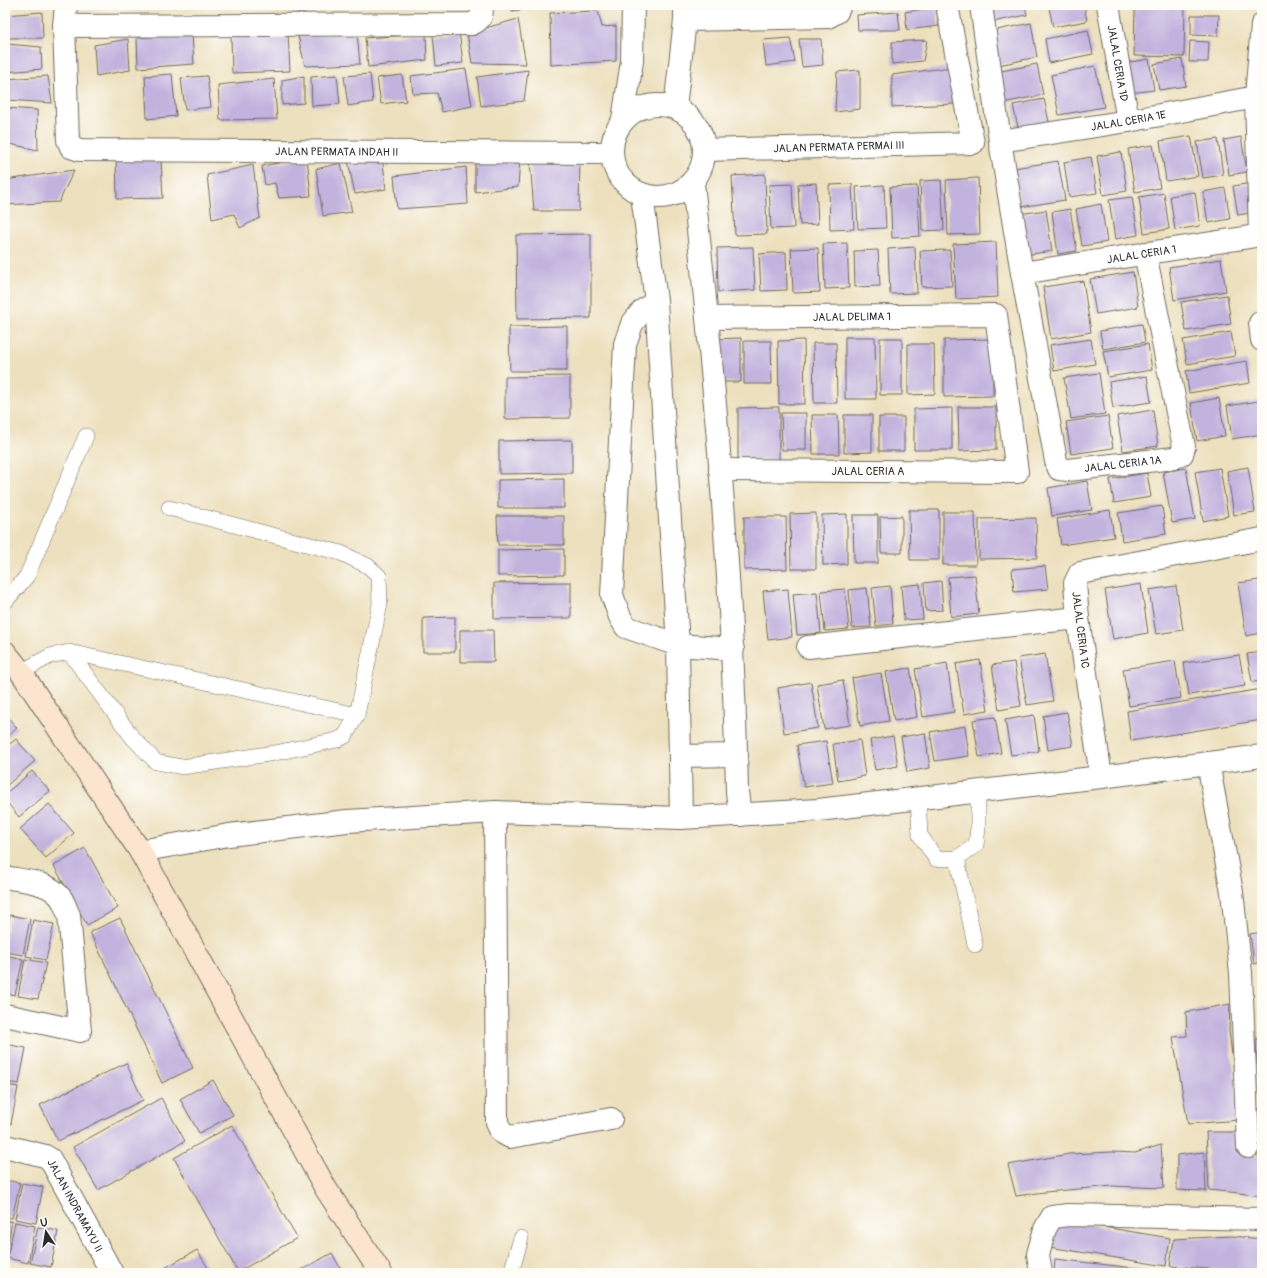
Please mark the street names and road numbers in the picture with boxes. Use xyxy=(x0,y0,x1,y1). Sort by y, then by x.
street label: JALAL CERIA 1D xyxy=(1105,24,1131,102)
street label: JALAL CERIA 1E xyxy=(1090,108,1167,134)
street label: JALAN PERMATA PERMAI III xyxy=(773,139,905,155)
street label: JALAN PERMATA INDAH II xyxy=(275,145,398,159)
street label: JALAL CERIA 1 xyxy=(1106,243,1177,266)
street label: JALAL DELIMA 1 xyxy=(813,310,891,324)
street label: JALAL CERIA 1A xyxy=(1084,453,1162,475)
street label: JALAL CERIA A xyxy=(832,465,905,478)
street label: JALAL CERIA 1C xyxy=(1069,591,1092,669)
street label: JALAN INDRAMAYU II xyxy=(44,1158,106,1256)

